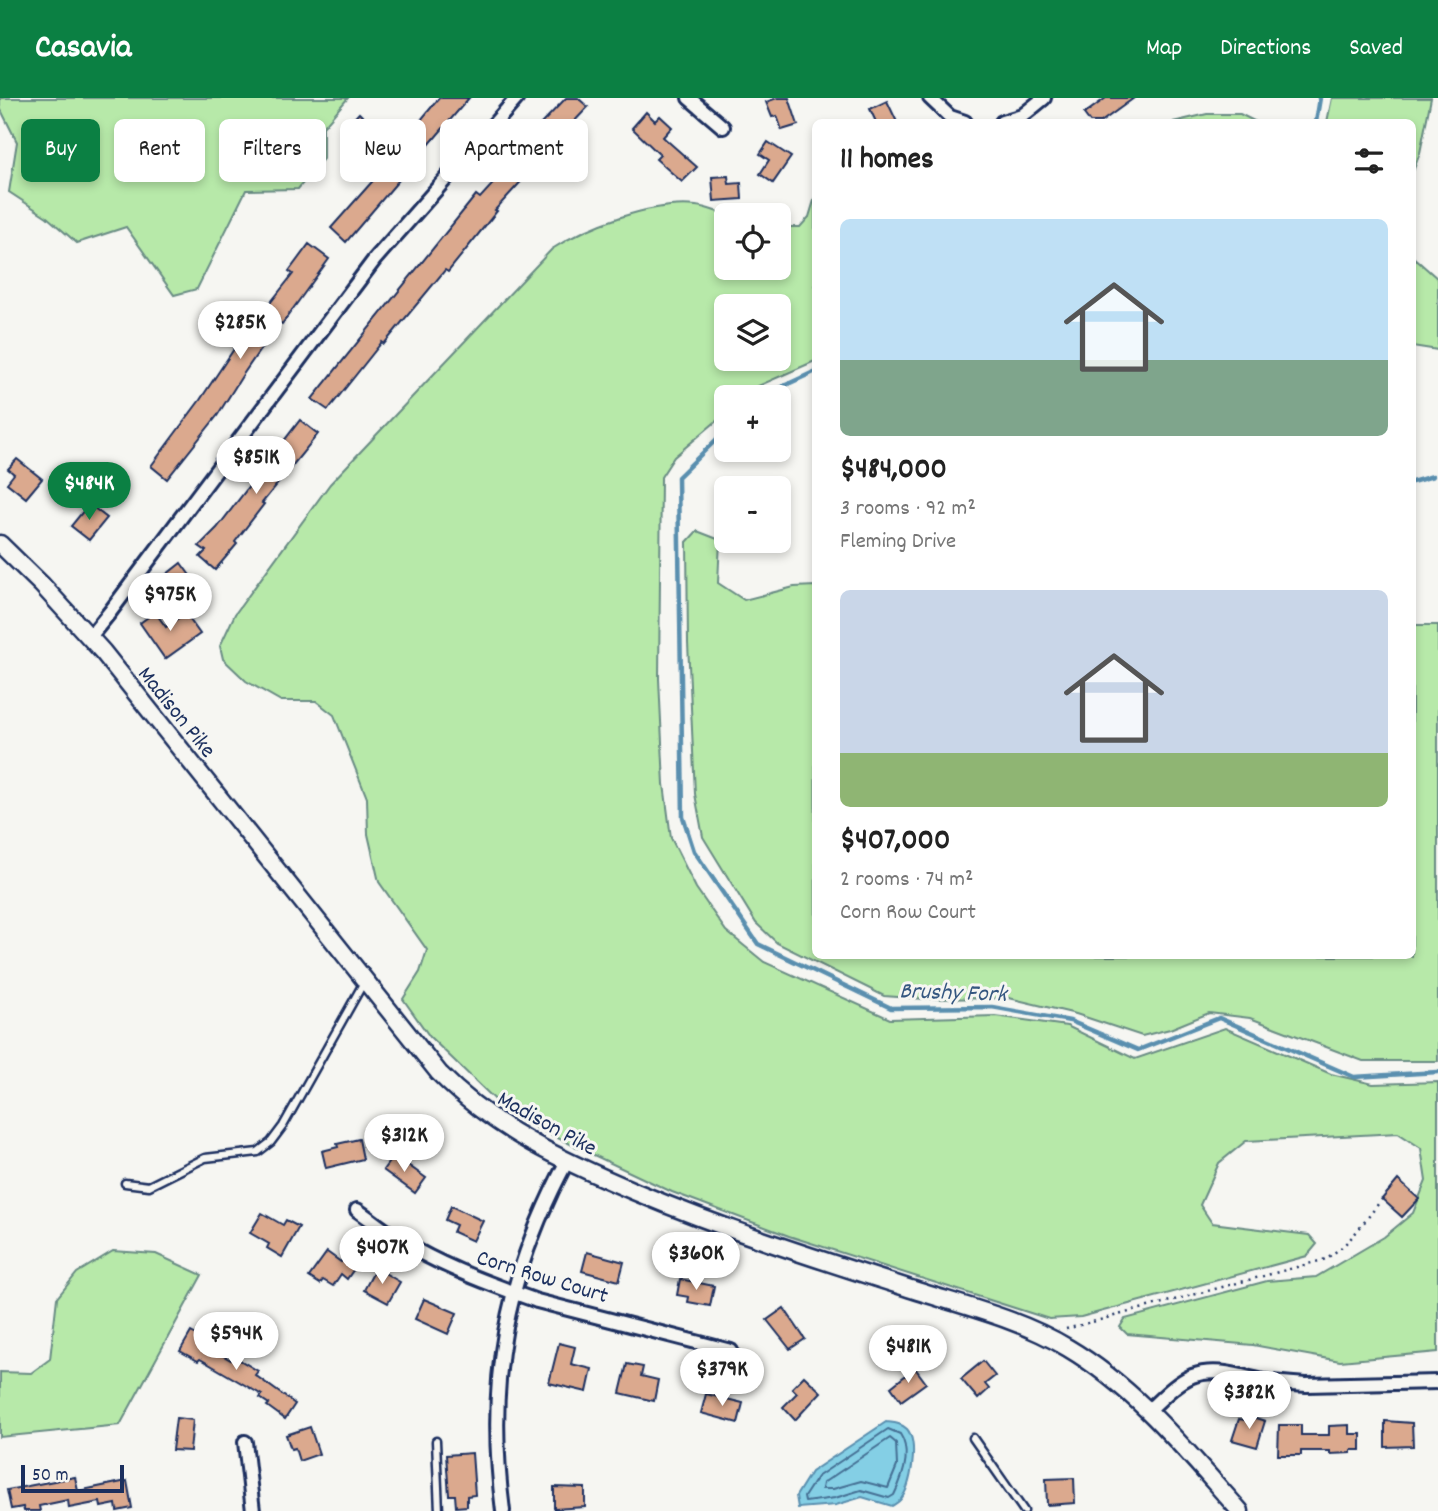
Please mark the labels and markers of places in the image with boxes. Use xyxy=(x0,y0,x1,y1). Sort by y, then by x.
pin: $285K xyxy=(191,302,289,361)
pin: $851K xyxy=(207,436,305,496)
pin: $484K xyxy=(40,462,138,522)
pin: $975K xyxy=(121,574,219,633)
pin: $312K xyxy=(355,1114,453,1174)
pin: $407K xyxy=(333,1226,431,1286)
pin: $360K xyxy=(647,1232,745,1292)
pin: $594K xyxy=(187,1312,285,1372)
pin: $481K xyxy=(859,1326,957,1385)
pin: $379K xyxy=(673,1348,771,1408)
pin: $382K xyxy=(1200,1372,1298,1431)

